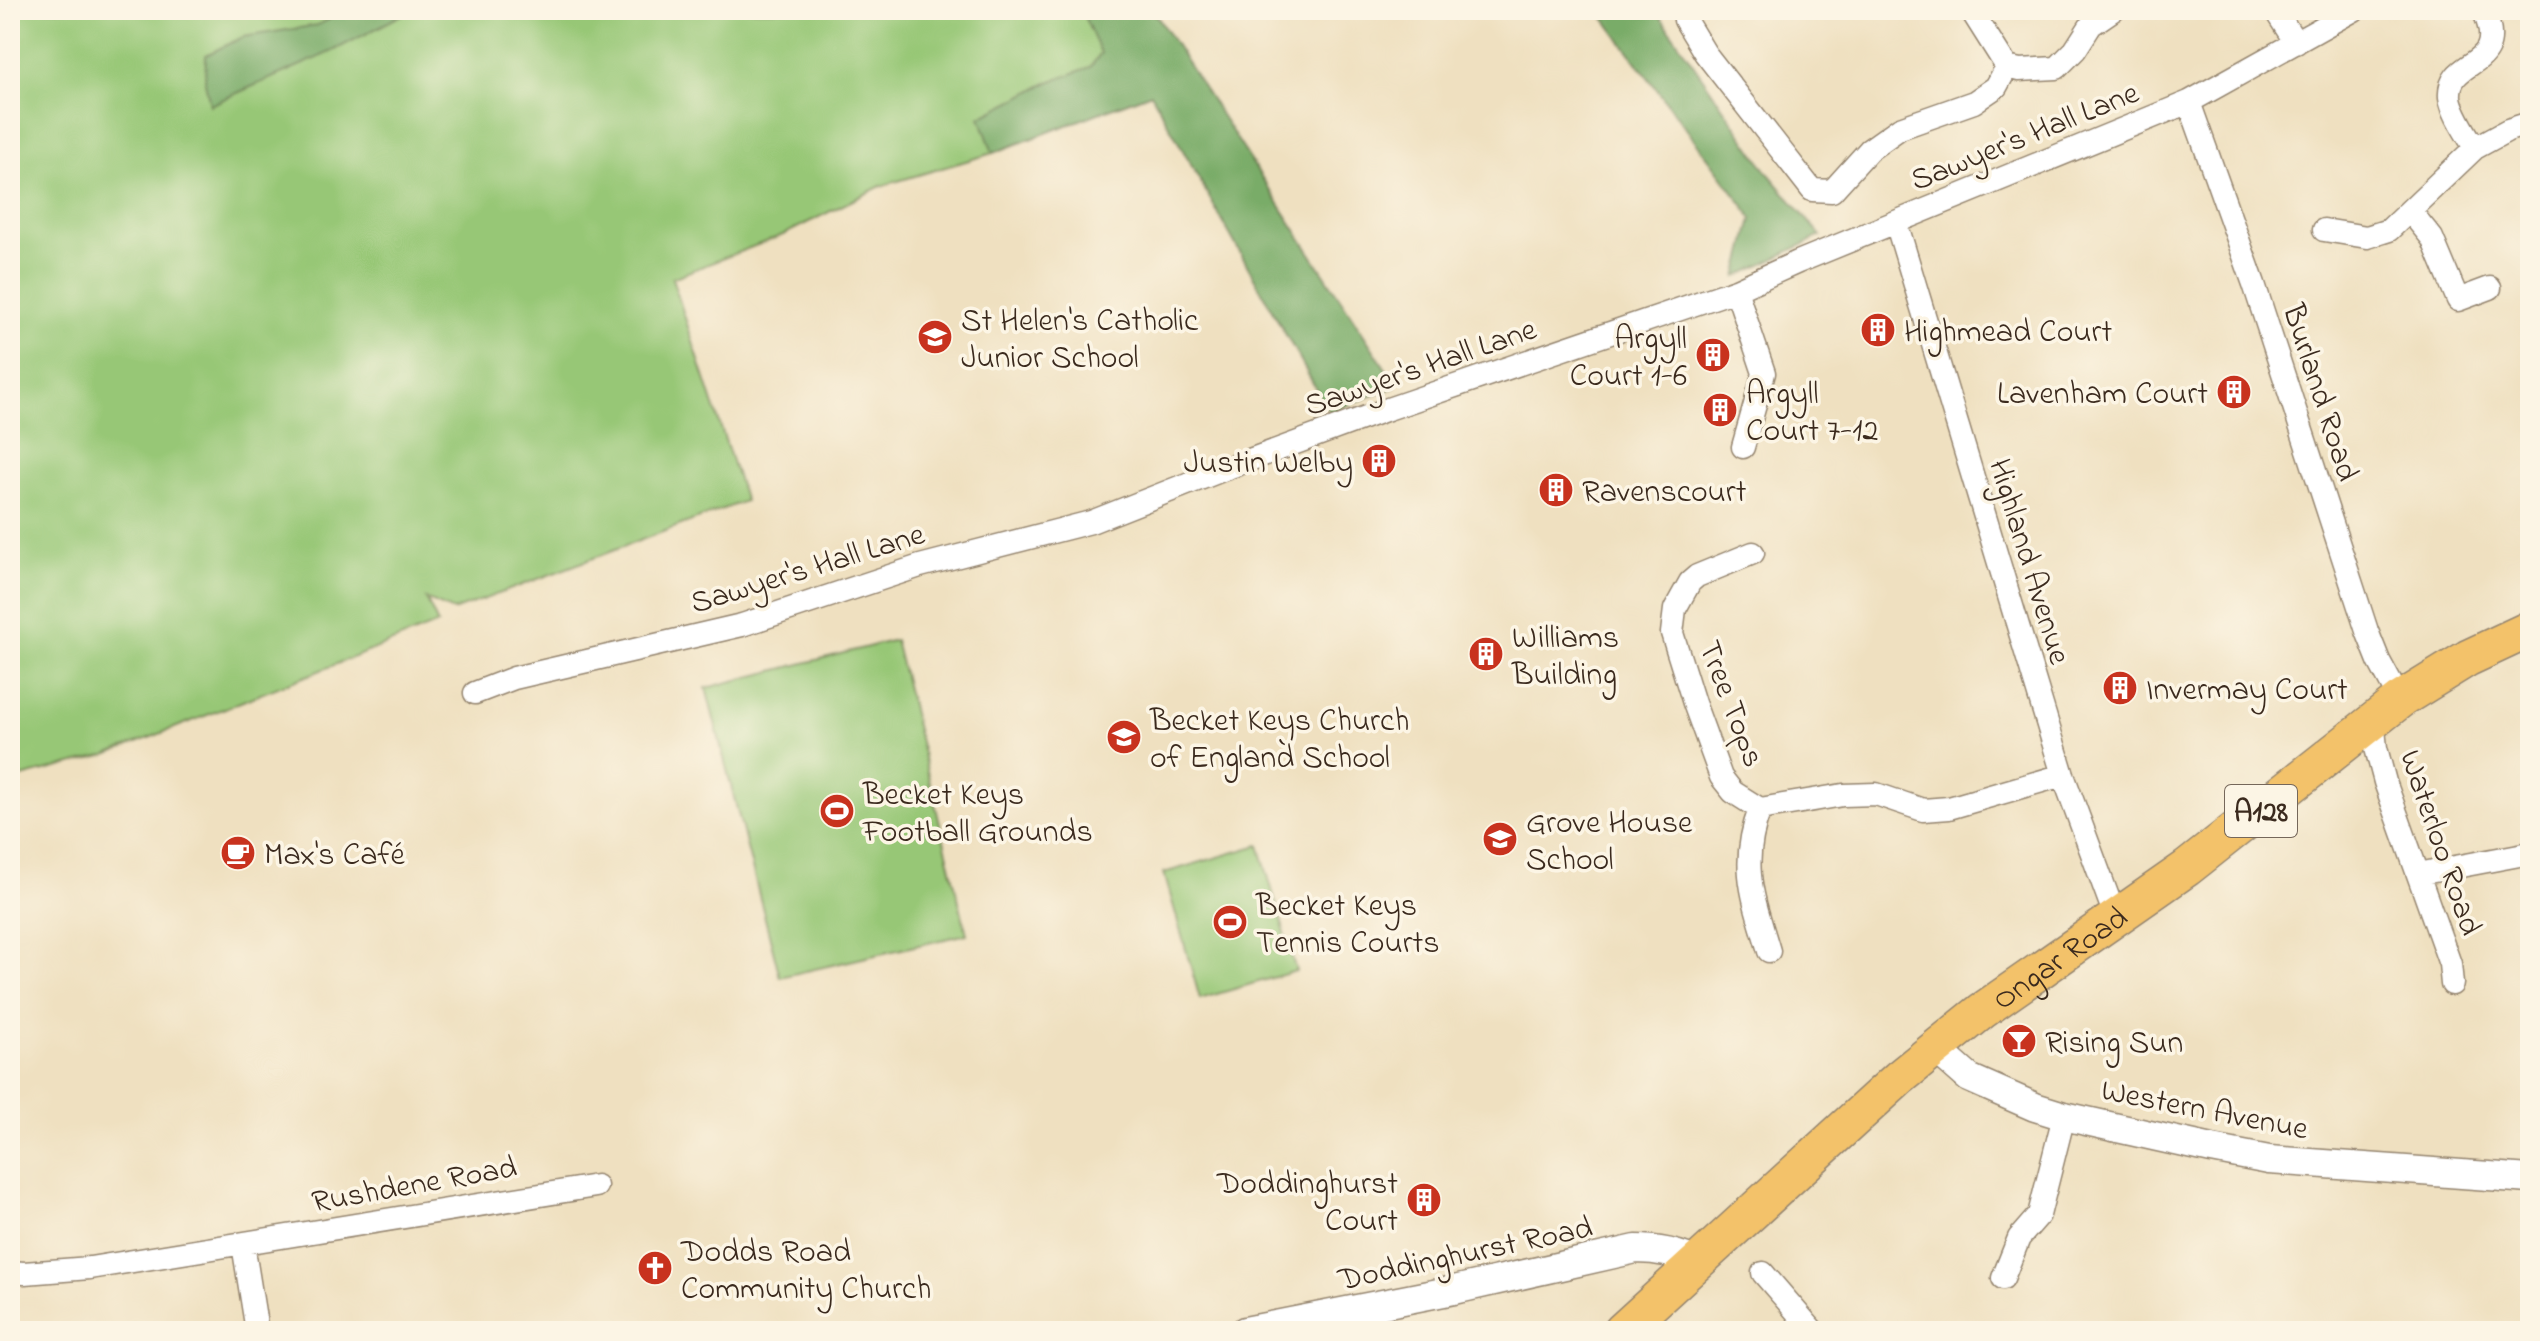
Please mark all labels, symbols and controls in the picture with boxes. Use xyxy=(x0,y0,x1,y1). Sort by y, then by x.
street label: Sawyer's Hall Lane xyxy=(1904,71,2147,205)
street label: Burland Road xyxy=(2268,298,2369,488)
place label: St Helen's Catholic Junior School xyxy=(961,299,1199,383)
street label: Sawyer's Hall Lane xyxy=(1299,307,1544,431)
place label: Highmead Court xyxy=(1904,310,2112,357)
building icon: Highmead Court xyxy=(1859,311,1897,349)
place label: Argyll Court 1-6 xyxy=(1570,317,1687,401)
school or university icon: St Helen's Catholic Junior School xyxy=(916,318,954,356)
building icon: Argyll Court 1-6 xyxy=(1694,336,1732,374)
place label: Argyll Court 7-12 xyxy=(1746,372,1878,456)
place label: Lavenham Court xyxy=(1997,372,2208,419)
building icon: Lavenham Court xyxy=(2215,373,2253,411)
building icon: Argyll Court 7-12 xyxy=(1701,391,1739,429)
place label: Justin Welby xyxy=(1183,441,1353,488)
building icon: Justin Welby xyxy=(1360,442,1398,480)
street label: Highland Avenue xyxy=(1974,453,2081,671)
place label: Ravenscourt xyxy=(1582,470,1747,517)
building icon: Ravenscourt xyxy=(1537,471,1575,509)
street label: Sawyer's Hall Lane xyxy=(685,512,931,628)
place label: Williams Building xyxy=(1511,616,1619,700)
street label: Tree Tops xyxy=(1684,634,1775,774)
building icon: Williams Building xyxy=(1467,635,1505,673)
place label: Invermay Court xyxy=(2146,668,2348,715)
building icon: Invermay Court xyxy=(2101,669,2139,707)
place label: Becket Keys Church of England School xyxy=(1149,699,1409,783)
school or university icon: Becket Keys Church of England School xyxy=(1105,718,1143,756)
street label: Waterloo Road xyxy=(2385,744,2492,942)
place label: Becket Keys Football Grounds xyxy=(862,773,1093,857)
road number: A128 xyxy=(2225,785,2297,837)
sports icon: Becket Keys Football Grounds xyxy=(818,792,856,830)
place label: Grove House School xyxy=(1526,801,1693,885)
school or university icon: Grove House School xyxy=(1481,820,1519,858)
place label: Max's Café xyxy=(264,833,405,880)
cafe icon: Max's Café xyxy=(219,834,257,872)
place label: Becket Keys Tennis Courts xyxy=(1255,884,1440,968)
street label: Ongar Road xyxy=(1984,896,2139,1024)
sports icon: Becket Keys Tennis Courts xyxy=(1211,903,1249,941)
place label: Rising Sun xyxy=(2045,1021,2183,1068)
bar icon: Rising Sun xyxy=(2000,1022,2038,1060)
street label: Western Avenue xyxy=(2097,1068,2312,1155)
street label: Rushdene Road xyxy=(308,1145,521,1228)
place label: Doddinghurst Court xyxy=(1216,1162,1398,1246)
building icon: Doddinghurst Court xyxy=(1405,1181,1443,1219)
street label: Doddinghurst Road xyxy=(1333,1206,1597,1306)
place label: Dodds Road Community Church xyxy=(680,1230,931,1314)
church icon: Dodds Road Community Church xyxy=(636,1249,674,1287)

